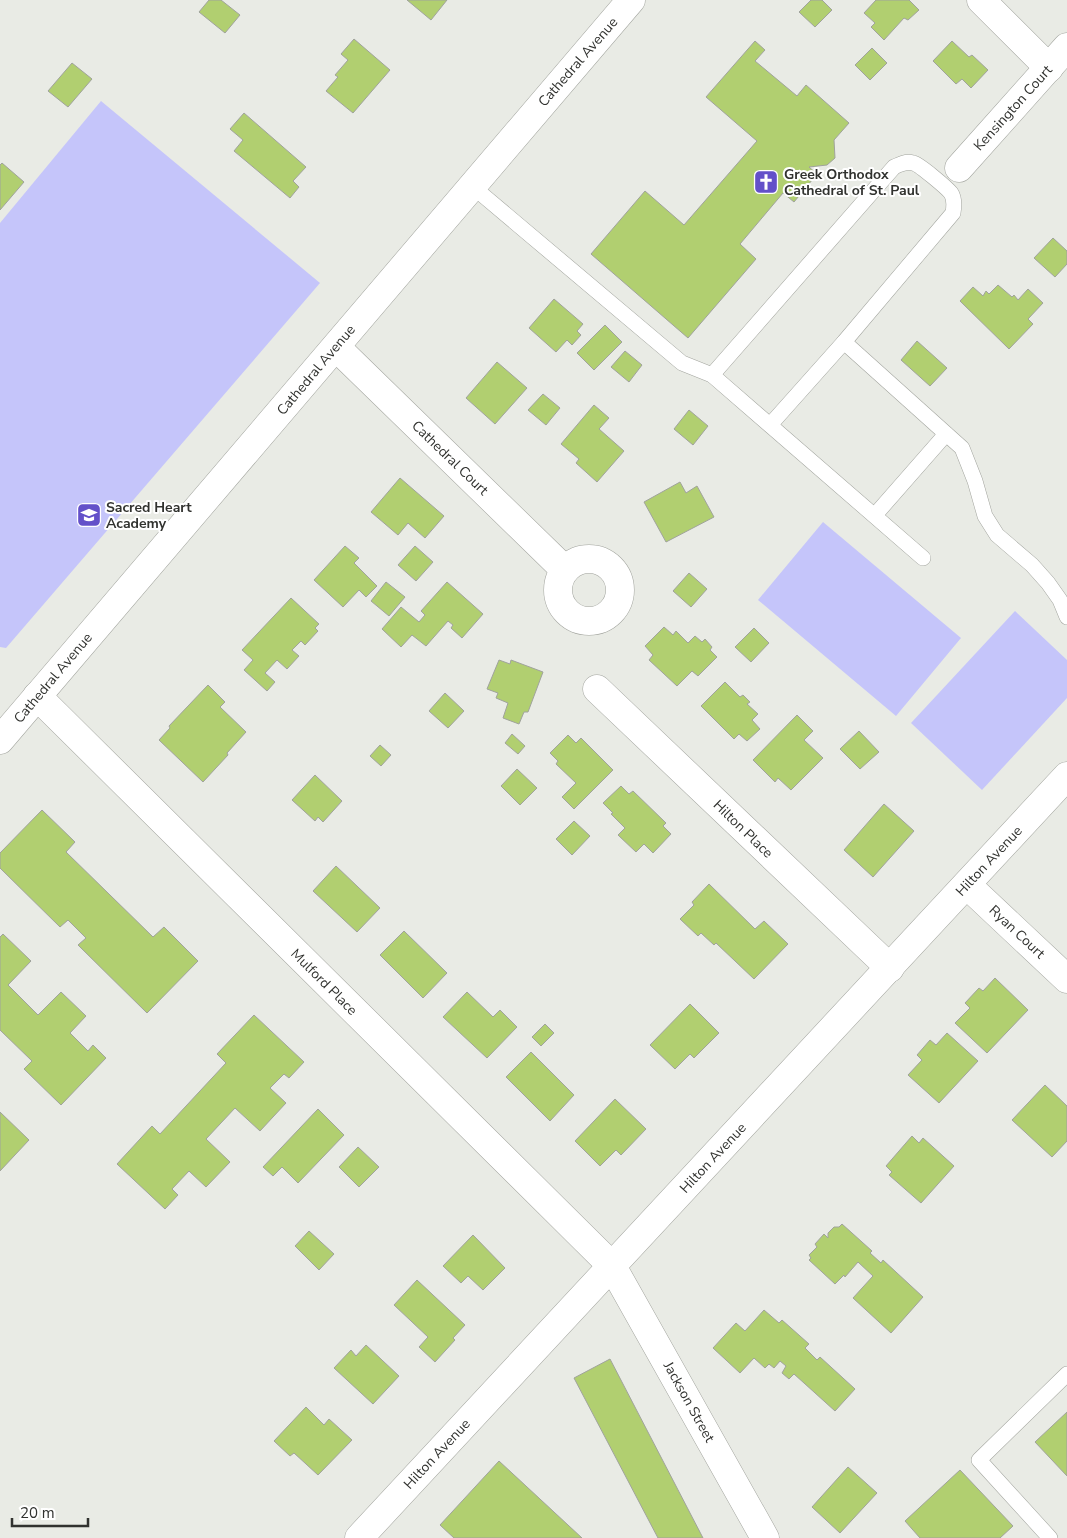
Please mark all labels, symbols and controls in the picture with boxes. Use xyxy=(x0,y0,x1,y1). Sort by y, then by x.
street label: Cathedral Avenue xyxy=(534,13,622,111)
street label: Kensington Court xyxy=(969,61,1057,155)
place label: Greek Orthodox Cathedral of St. Paul xyxy=(784,165,920,200)
church icon: Greek Orthodox Cathedral of St. Paul xyxy=(753,169,779,195)
street label: Cathedral Avenue xyxy=(272,321,360,419)
street label: Cathedral Court xyxy=(407,416,493,500)
place label: Sacred Heart Academy xyxy=(106,498,192,533)
school or university icon: Sacred Heart Academy xyxy=(76,502,102,528)
street label: Cathedral Avenue xyxy=(9,629,97,727)
street label: Hilton Place xyxy=(709,796,777,862)
street label: Hilton Avenue xyxy=(951,822,1027,900)
street label: Ryan Court xyxy=(985,901,1049,963)
street label: Mulford Place xyxy=(287,945,361,1019)
street label: Hilton Avenue xyxy=(675,1119,751,1197)
street label: Jackson Street xyxy=(658,1357,719,1446)
street label: Hilton Avenue xyxy=(399,1415,475,1493)
scale bar xyxy=(12,1496,89,1528)
text: 20 m xyxy=(20,1503,55,1523)

